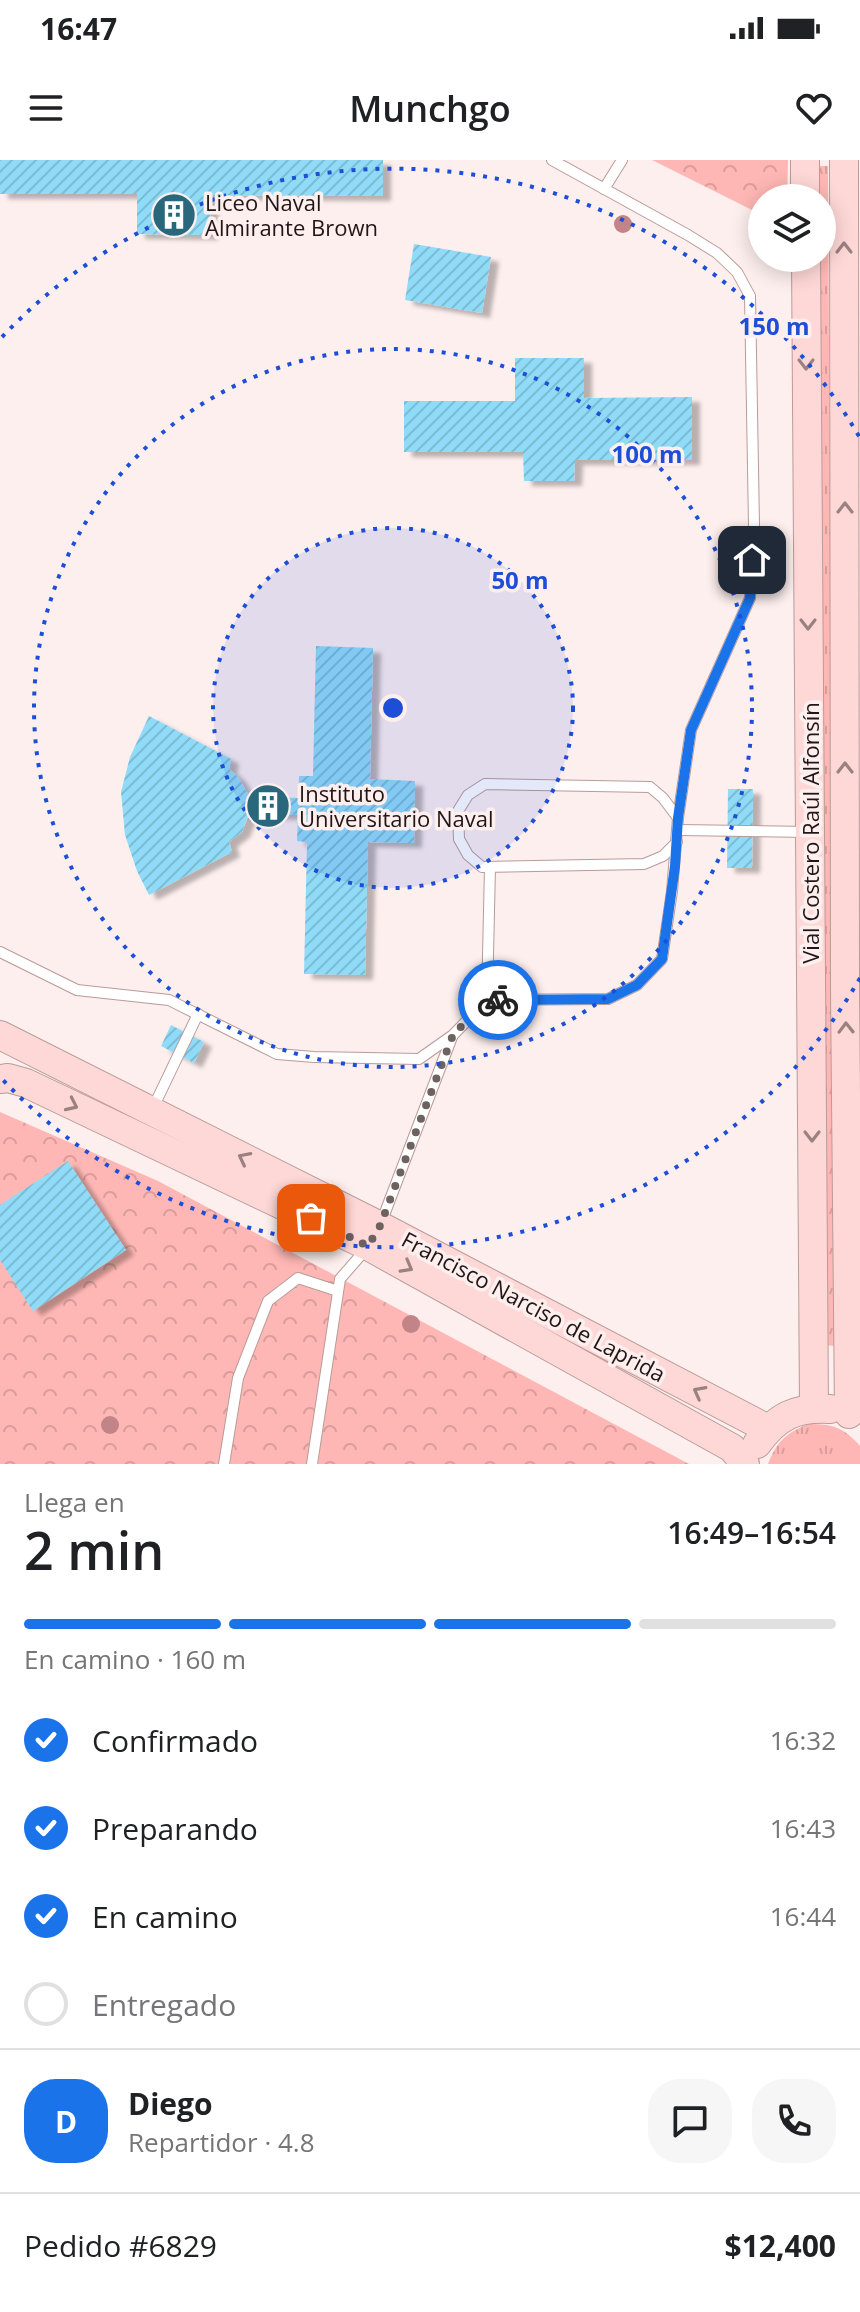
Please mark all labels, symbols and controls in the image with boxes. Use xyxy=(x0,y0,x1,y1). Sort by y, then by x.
text: 16:47 xyxy=(40,8,117,49)
text: Munchgo xyxy=(349,84,511,133)
icon: menu xyxy=(24,86,68,130)
icon: heart xyxy=(792,86,836,130)
map controls xyxy=(748,184,836,272)
button: layers xyxy=(748,184,836,272)
place label: Liceo Naval Almirante Brown xyxy=(205,187,378,242)
building icon: Liceo Naval Almirante Brown xyxy=(150,191,198,239)
one-way arrow xyxy=(835,241,853,254)
text: 150 m xyxy=(739,309,809,342)
one-way arrow xyxy=(797,358,815,371)
text: 100 m xyxy=(612,437,682,470)
one-way arrow xyxy=(836,501,854,514)
pin xyxy=(718,526,786,594)
icon: home xyxy=(730,538,774,582)
text: 50 m xyxy=(491,563,549,596)
one-way arrow xyxy=(799,618,817,631)
centre of rings xyxy=(379,694,407,722)
street label: Vial Costero Raúl Alfonsín xyxy=(795,702,825,964)
one-way arrow xyxy=(836,761,854,774)
place label: Instituto Universitario Naval xyxy=(299,778,494,833)
building icon: Instituto Universitario Naval xyxy=(244,782,292,830)
courier xyxy=(458,960,538,1040)
icon: bike xyxy=(476,978,520,1022)
one-way arrow xyxy=(837,1021,854,1034)
one-way arrow xyxy=(64,1095,79,1111)
one-way arrow xyxy=(803,1130,821,1143)
one-way arrow xyxy=(237,1152,252,1167)
pin xyxy=(277,1184,345,1252)
icon: bag xyxy=(289,1196,333,1240)
street label: Francisco Narciso de Laprida xyxy=(397,1224,671,1388)
one-way arrow xyxy=(398,1257,413,1273)
one-way arrow xyxy=(692,1387,707,1402)
text: Llega en xyxy=(24,1484,125,1520)
text: 16:49–16:54 xyxy=(667,1512,836,1553)
text: 2 min xyxy=(24,1514,164,1585)
text: En camino · 160 m xyxy=(24,1641,246,1677)
icon: check xyxy=(24,1718,68,1762)
text: Confirmado xyxy=(92,1720,258,1761)
text: 16:32 xyxy=(770,1722,836,1758)
icon: check xyxy=(24,1806,68,1850)
text: Preparando xyxy=(92,1808,258,1849)
text: 16:43 xyxy=(770,1810,836,1846)
icon: check xyxy=(24,1894,68,1938)
text: En camino xyxy=(92,1896,238,1937)
text: 16:44 xyxy=(770,1898,836,1934)
text: Entregado xyxy=(92,1984,236,2025)
button: chat xyxy=(648,2079,732,2163)
button: phone xyxy=(752,2079,836,2163)
text: Diego xyxy=(128,2083,213,2124)
text: D xyxy=(55,2101,77,2142)
text: Repartidor · 4.8 xyxy=(128,2124,315,2160)
text: Pedido #6829 xyxy=(24,2225,217,2266)
text: $12,400 xyxy=(725,2225,836,2266)

